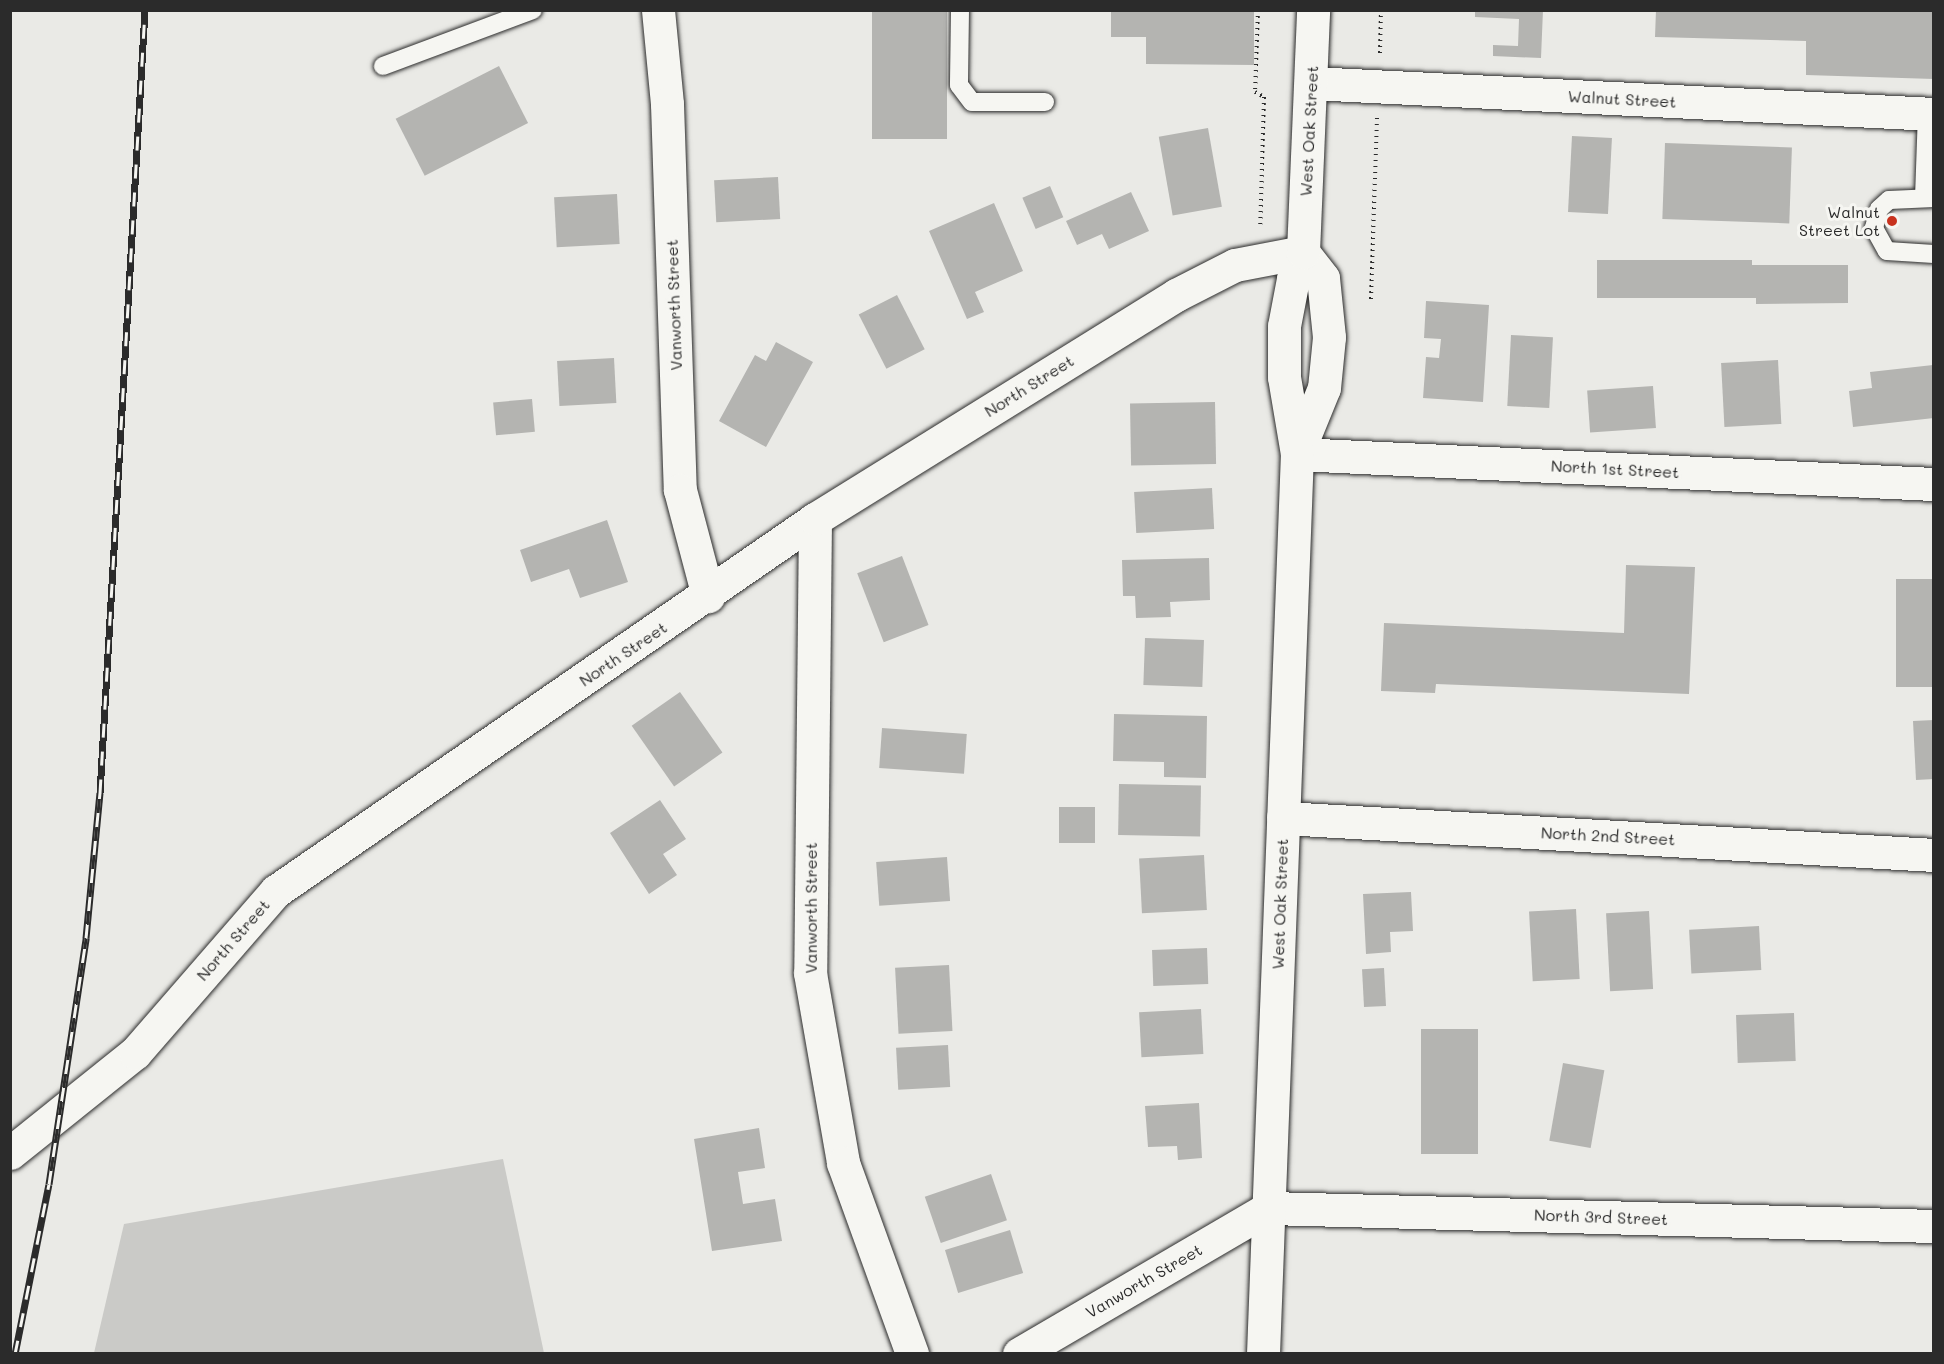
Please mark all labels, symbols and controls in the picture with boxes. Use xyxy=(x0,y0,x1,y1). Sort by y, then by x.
street label: West Oak Street xyxy=(1296,65,1322,197)
street label: Walnut Street xyxy=(1567,87,1677,111)
place label: Walnut Street Lot xyxy=(1799,202,1880,240)
marker: Walnut Street Lot xyxy=(1885,214,1899,228)
street label: Vanworth Street xyxy=(662,239,686,371)
street label: North Street xyxy=(981,351,1077,421)
street label: North 1st Street xyxy=(1550,456,1680,482)
street label: North Street xyxy=(576,618,670,690)
street label: North 2nd Street xyxy=(1540,823,1676,849)
street label: West Oak Street xyxy=(1268,838,1292,970)
street label: Vanworth Street xyxy=(801,842,821,974)
street label: North Street xyxy=(192,895,274,985)
street label: North 3rd Street xyxy=(1534,1205,1668,1229)
street label: Vanworth Street xyxy=(1082,1240,1206,1322)

